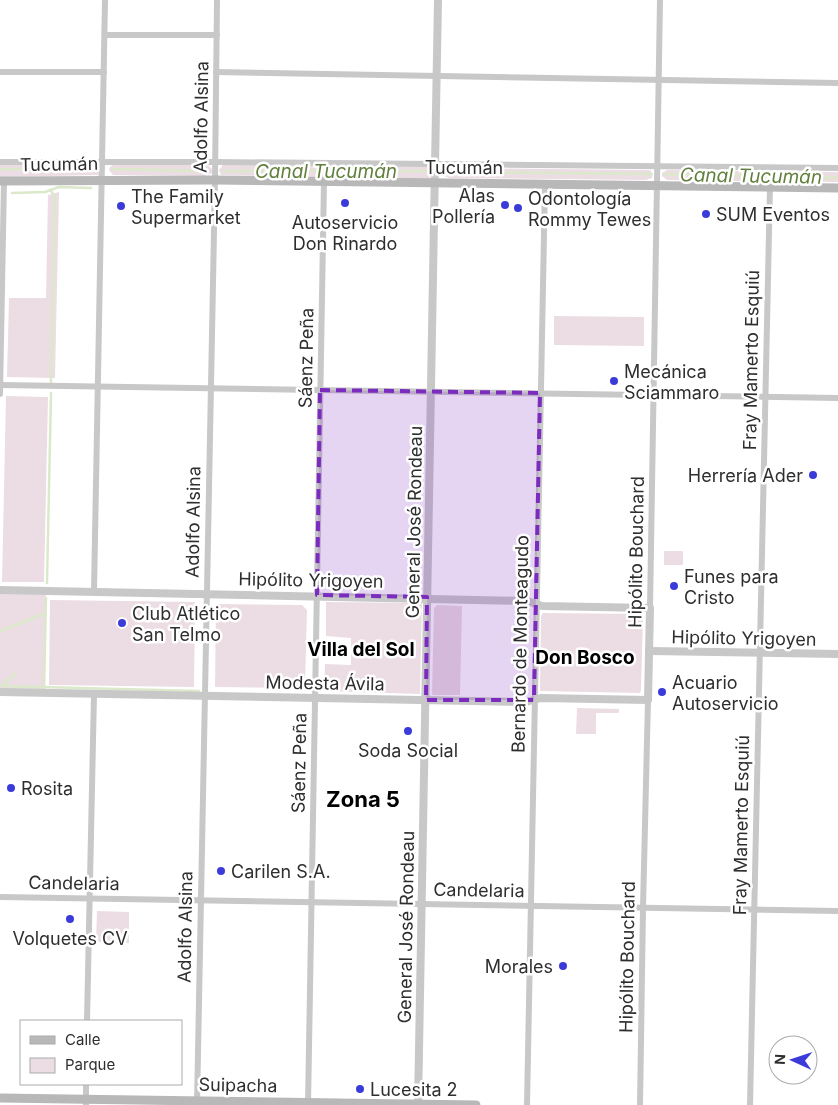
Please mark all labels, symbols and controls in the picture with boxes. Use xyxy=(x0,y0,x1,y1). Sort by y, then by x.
street label: Adolfo Alsina xyxy=(190,61,212,173)
street label: Tucumán xyxy=(20,153,98,175)
street label: Tucumán xyxy=(425,157,503,178)
water label: Canal Tucumán xyxy=(255,160,397,183)
water label: Canal Tucumán xyxy=(680,163,822,189)
place label: Alas Pollería xyxy=(432,185,495,227)
place label: The Family Supermarket xyxy=(131,186,241,228)
place label: Odontología Rommy Tewes xyxy=(528,188,651,230)
marker: Autoservicio Don Rinardo xyxy=(339,197,351,209)
marker: Alas Pollería xyxy=(499,199,511,211)
marker: The Family Supermarket xyxy=(115,200,127,212)
marker: Odontología Rommy Tewes xyxy=(512,202,524,214)
place label: SUM Eventos xyxy=(716,204,830,225)
marker: SUM Eventos xyxy=(700,208,712,220)
place label: Autoservicio Don Rinardo xyxy=(292,212,398,254)
street label: Fray Mamerto Esquiú xyxy=(739,270,763,450)
street label: Sáenz Peña xyxy=(295,308,317,408)
place label: Mecánica Sciammaro xyxy=(624,361,719,403)
marker: Mecánica Sciammaro xyxy=(608,375,620,387)
street label: General José Rondeau xyxy=(402,425,426,619)
place label: Herrería Ader xyxy=(688,465,803,486)
street label: Adolfo Alsina xyxy=(182,466,204,578)
marker: Herrería Ader xyxy=(807,469,819,481)
street label: Hipólito Bouchard xyxy=(624,476,648,628)
street label: Bernardo de Monteagudo xyxy=(508,535,532,753)
place label: Funes para Cristo xyxy=(684,566,779,608)
street label: Hipólito Yrigoyen xyxy=(238,568,384,592)
marker: Funes para Cristo xyxy=(668,580,680,592)
place label: Club Atlético San Telmo xyxy=(132,603,240,645)
marker: Club Atlético San Telmo xyxy=(116,617,128,629)
street label: Hipólito Yrigoyen xyxy=(671,626,817,650)
district label: Villa del Sol xyxy=(307,638,415,661)
district label: Don Bosco xyxy=(535,646,635,669)
street label: Modesta Ávila xyxy=(265,670,385,695)
place label: Acuario Autoservicio xyxy=(672,672,779,714)
marker: Acuario Autoservicio xyxy=(656,686,668,698)
street label: Sáenz Peña xyxy=(288,713,310,813)
marker: Soda Social xyxy=(402,725,414,737)
street label: Fray Mamerto Esquiú xyxy=(729,735,753,915)
place label: Soda Social xyxy=(358,740,458,761)
place label: Rosita xyxy=(21,778,73,799)
marker: Rosita xyxy=(5,782,17,794)
district label: Zona 5 xyxy=(326,786,400,812)
street label: General José Rondeau xyxy=(394,830,418,1024)
place label: Carilen S.A. xyxy=(231,861,331,882)
marker: Carilen S.A. xyxy=(215,865,227,877)
street label: Adolfo Alsina xyxy=(174,871,196,983)
street label: Candelaria xyxy=(28,872,120,894)
street label: Candelaria xyxy=(433,879,525,901)
street label: Hipólito Bouchard xyxy=(615,881,639,1033)
marker: Volquetes CV xyxy=(64,913,76,925)
place label: Volquetes CV xyxy=(12,928,128,949)
place label: Morales xyxy=(485,956,553,977)
marker: Morales xyxy=(557,960,569,972)
legend xyxy=(20,1020,182,1085)
text: Calle xyxy=(65,1030,100,1049)
north arrow xyxy=(768,1035,818,1085)
text: N xyxy=(771,1054,788,1065)
text: Parque xyxy=(65,1055,115,1074)
street label: Suipacha xyxy=(198,1074,278,1096)
place label: Lucesita 2 xyxy=(370,1079,458,1100)
marker: Lucesita 2 xyxy=(354,1083,366,1095)

